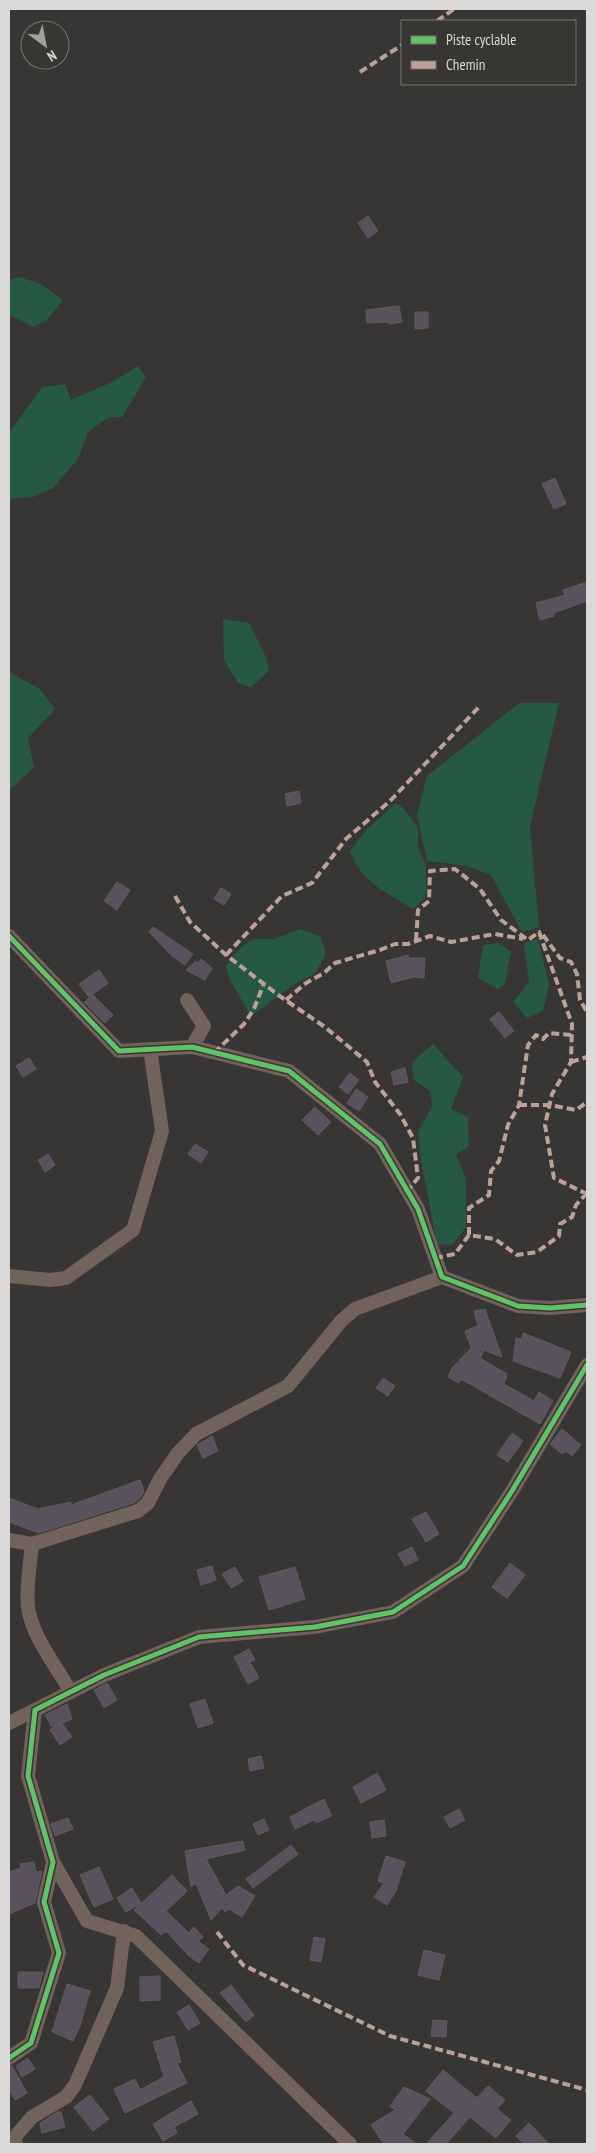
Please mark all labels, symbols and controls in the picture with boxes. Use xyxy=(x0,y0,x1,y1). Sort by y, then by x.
north arrow xyxy=(20,20,70,70)
legend xyxy=(401,20,576,85)
text: Piste cyclable xyxy=(446,30,516,49)
text: N xyxy=(44,46,60,66)
text: Chemin xyxy=(446,55,485,74)

